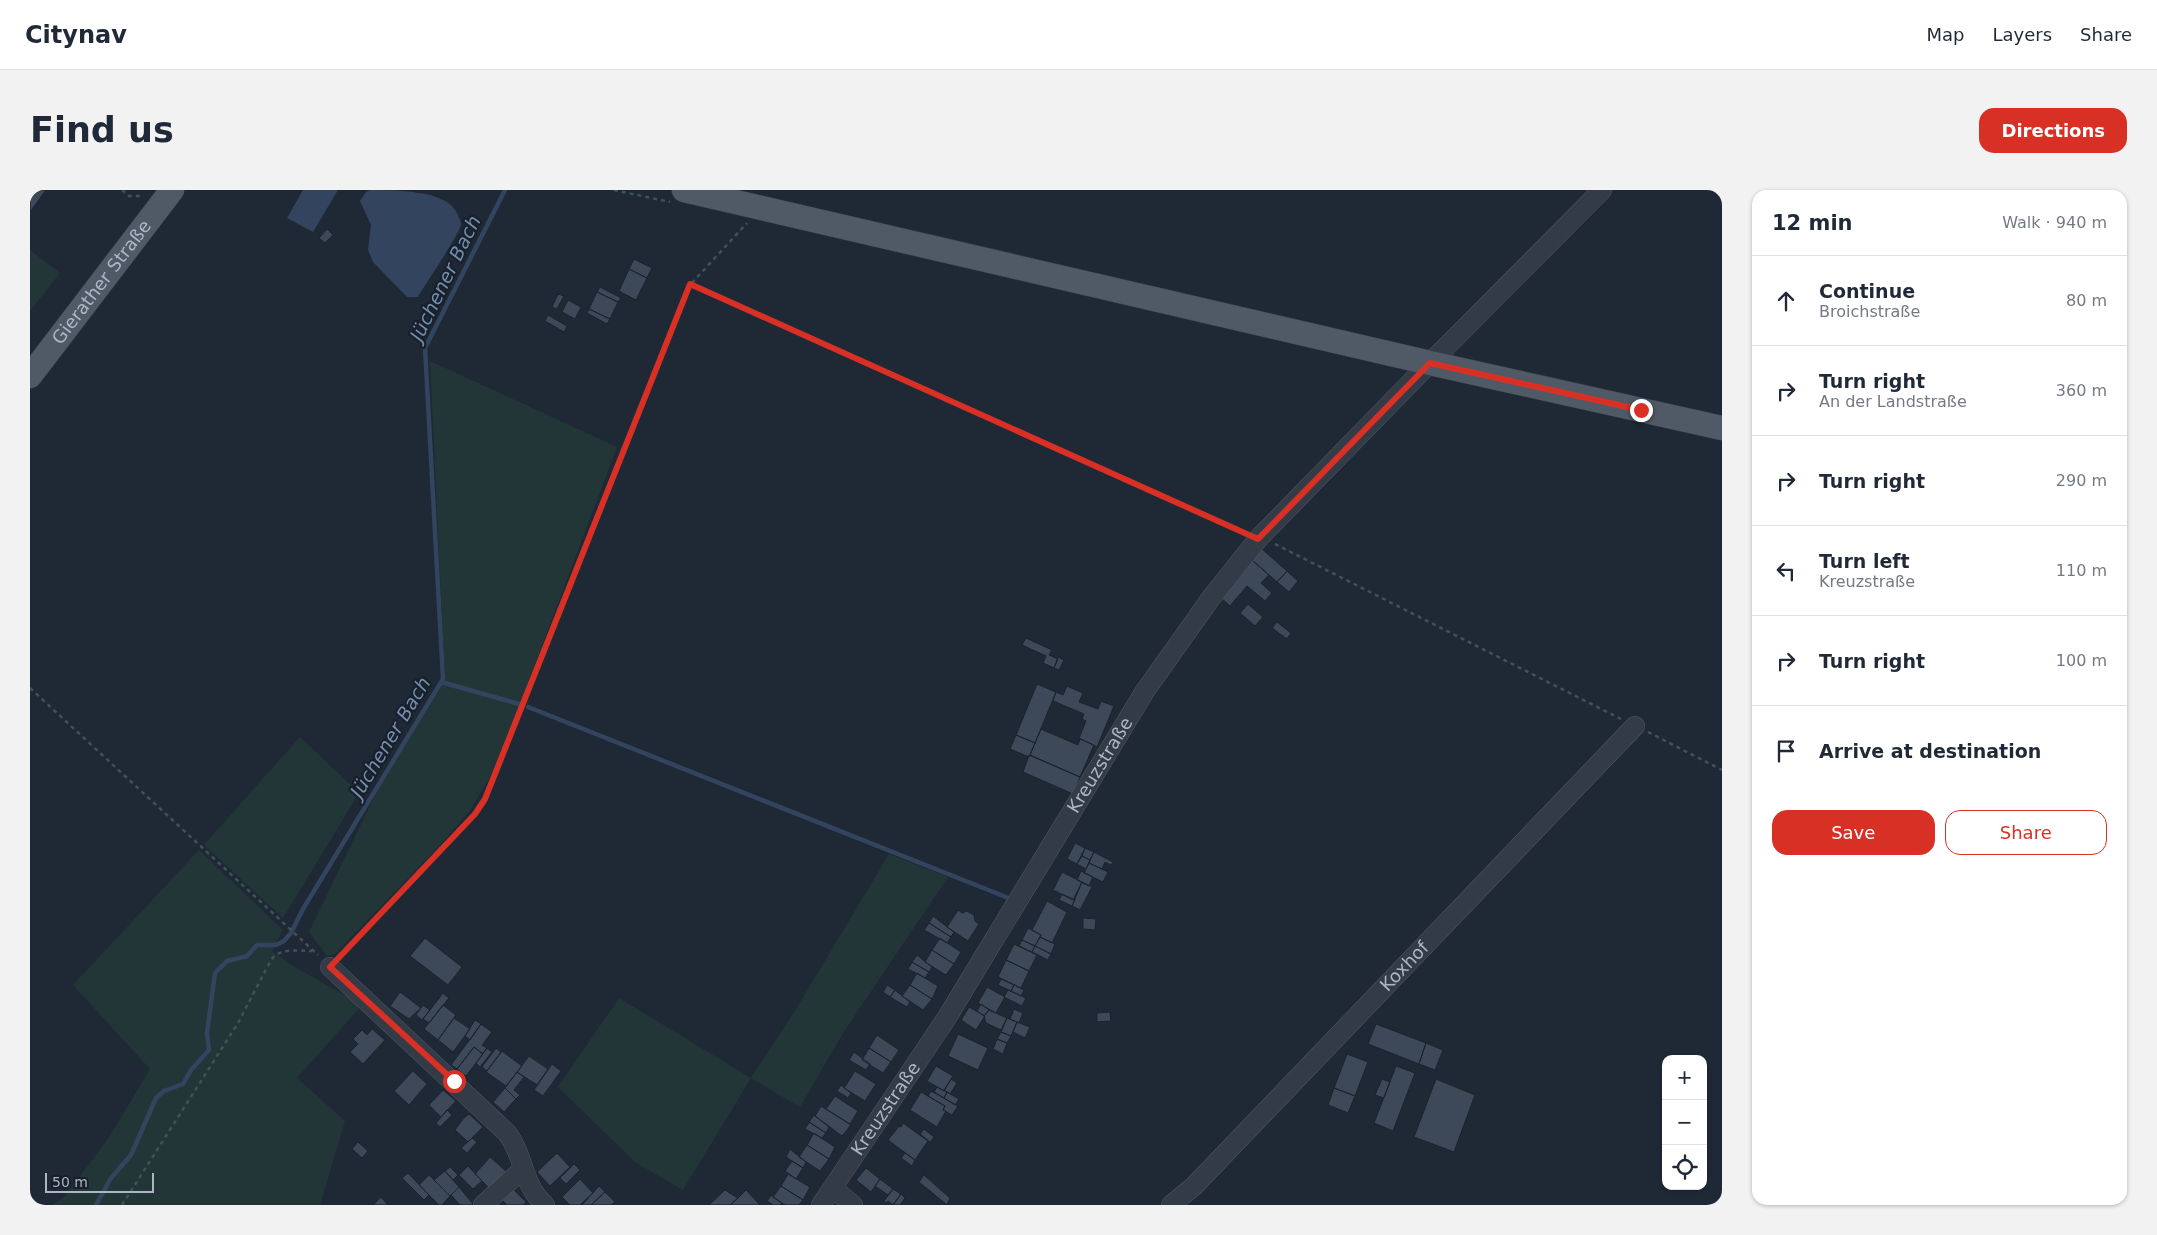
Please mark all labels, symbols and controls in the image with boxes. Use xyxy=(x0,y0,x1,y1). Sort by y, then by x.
text: Citynav xyxy=(25,21,127,49)
text: Map xyxy=(1926,24,1964,45)
text: Layers xyxy=(1992,24,2052,45)
text: Share xyxy=(2080,24,2132,45)
button: Directions xyxy=(1979,108,2127,153)
text: Find us xyxy=(30,110,174,150)
text: 12 min xyxy=(1772,211,1853,235)
water label: Jüchener Bach xyxy=(403,212,485,348)
text: Walk · 940 m xyxy=(2002,213,2107,232)
street label: Gierather Straße xyxy=(47,216,155,348)
text: Continue xyxy=(1819,280,1915,302)
icon: ahead xyxy=(1772,287,1800,315)
text: 80 m xyxy=(2066,291,2107,310)
text: Broichstraße xyxy=(1819,302,1920,321)
text: Turn right xyxy=(1819,370,1925,392)
icon: right xyxy=(1772,377,1800,405)
text: 360 m xyxy=(2056,381,2107,400)
text: An der Landstraße xyxy=(1819,392,1967,411)
route end xyxy=(1630,399,1653,422)
icon: right xyxy=(1772,467,1800,495)
text: Turn right xyxy=(1819,470,1925,492)
text: 290 m xyxy=(2056,471,2107,490)
text: Turn left xyxy=(1819,550,1910,572)
icon: left xyxy=(1772,557,1800,585)
text: 110 m xyxy=(2056,561,2107,580)
text: Kreuzstraße xyxy=(1819,572,1915,591)
icon: right xyxy=(1772,647,1800,675)
text: Turn right xyxy=(1819,650,1925,672)
text: 100 m xyxy=(2056,651,2107,670)
water label: Jüchener Bach xyxy=(343,673,435,805)
street label: Kreuzstraße xyxy=(1063,713,1137,817)
icon: arrive xyxy=(1772,737,1800,765)
text: Arrive at destination xyxy=(1819,740,2041,762)
button: Save xyxy=(1772,810,1935,855)
button: Share xyxy=(1945,810,2107,855)
street label: Koxhof xyxy=(1376,936,1433,995)
map controls xyxy=(1662,1055,1707,1190)
button: + xyxy=(1662,1055,1707,1100)
street label: Kreuzstraße xyxy=(846,1058,924,1159)
route start xyxy=(443,1070,466,1093)
button: − xyxy=(1662,1100,1707,1145)
button: locate xyxy=(1662,1145,1707,1190)
scale bar xyxy=(45,1170,154,1193)
text: 50 m xyxy=(52,1174,88,1190)

